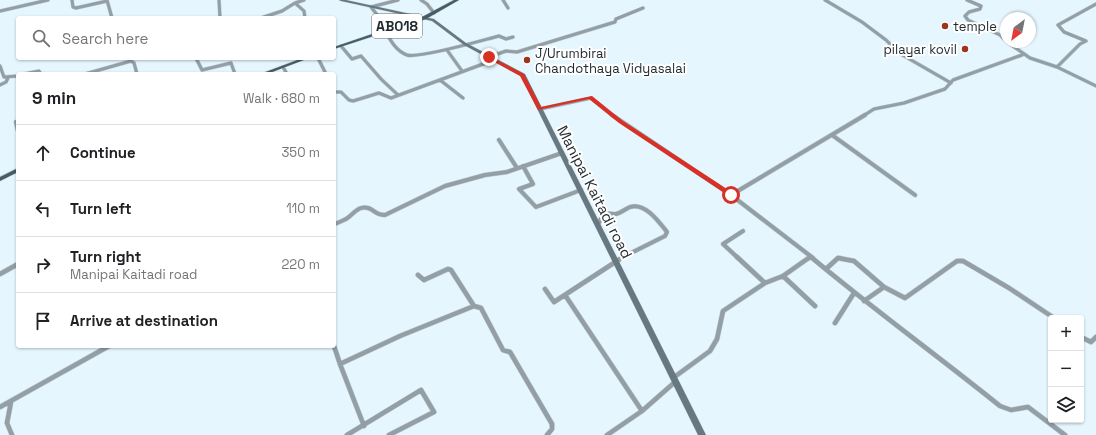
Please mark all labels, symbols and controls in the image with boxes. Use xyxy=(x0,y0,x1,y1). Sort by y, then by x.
north arrow xyxy=(1000,12,1036,48)
road number: AB018 xyxy=(372,14,422,38)
search box xyxy=(16,16,336,60)
place label: temple xyxy=(953,18,997,35)
marker: temple xyxy=(940,21,950,31)
icon: search xyxy=(30,27,52,49)
text: Search here xyxy=(62,29,148,48)
place label: pilayar kovil xyxy=(883,41,957,58)
marker: pilayar kovil xyxy=(960,44,970,54)
place label: J/Urumbirai Chandothaya Vidyasalai xyxy=(535,45,686,77)
route end xyxy=(480,48,498,66)
marker: J/Urumbirai Chandothaya Vidyasalai xyxy=(522,55,532,65)
text: 9 min xyxy=(32,87,76,109)
text: Walk · 680 m xyxy=(243,90,320,107)
street label: Manipai Kaitadi road xyxy=(553,122,637,262)
icon: ahead xyxy=(32,142,54,164)
text: Continue xyxy=(70,143,136,162)
text: 350 m xyxy=(282,144,320,161)
route start xyxy=(722,186,740,204)
icon: left xyxy=(32,198,54,220)
text: Turn left xyxy=(70,199,132,218)
text: 110 m xyxy=(286,200,320,217)
text: Turn right xyxy=(70,247,141,266)
icon: right xyxy=(32,254,54,276)
text: 220 m xyxy=(281,256,320,273)
text: Manipai Kaitadi road xyxy=(70,266,197,283)
icon: arrive xyxy=(32,310,54,332)
text: Arrive at destination xyxy=(70,311,218,330)
map controls xyxy=(1048,315,1084,423)
button: + xyxy=(1048,315,1084,351)
button: − xyxy=(1048,351,1084,387)
button: layers xyxy=(1048,387,1084,423)

